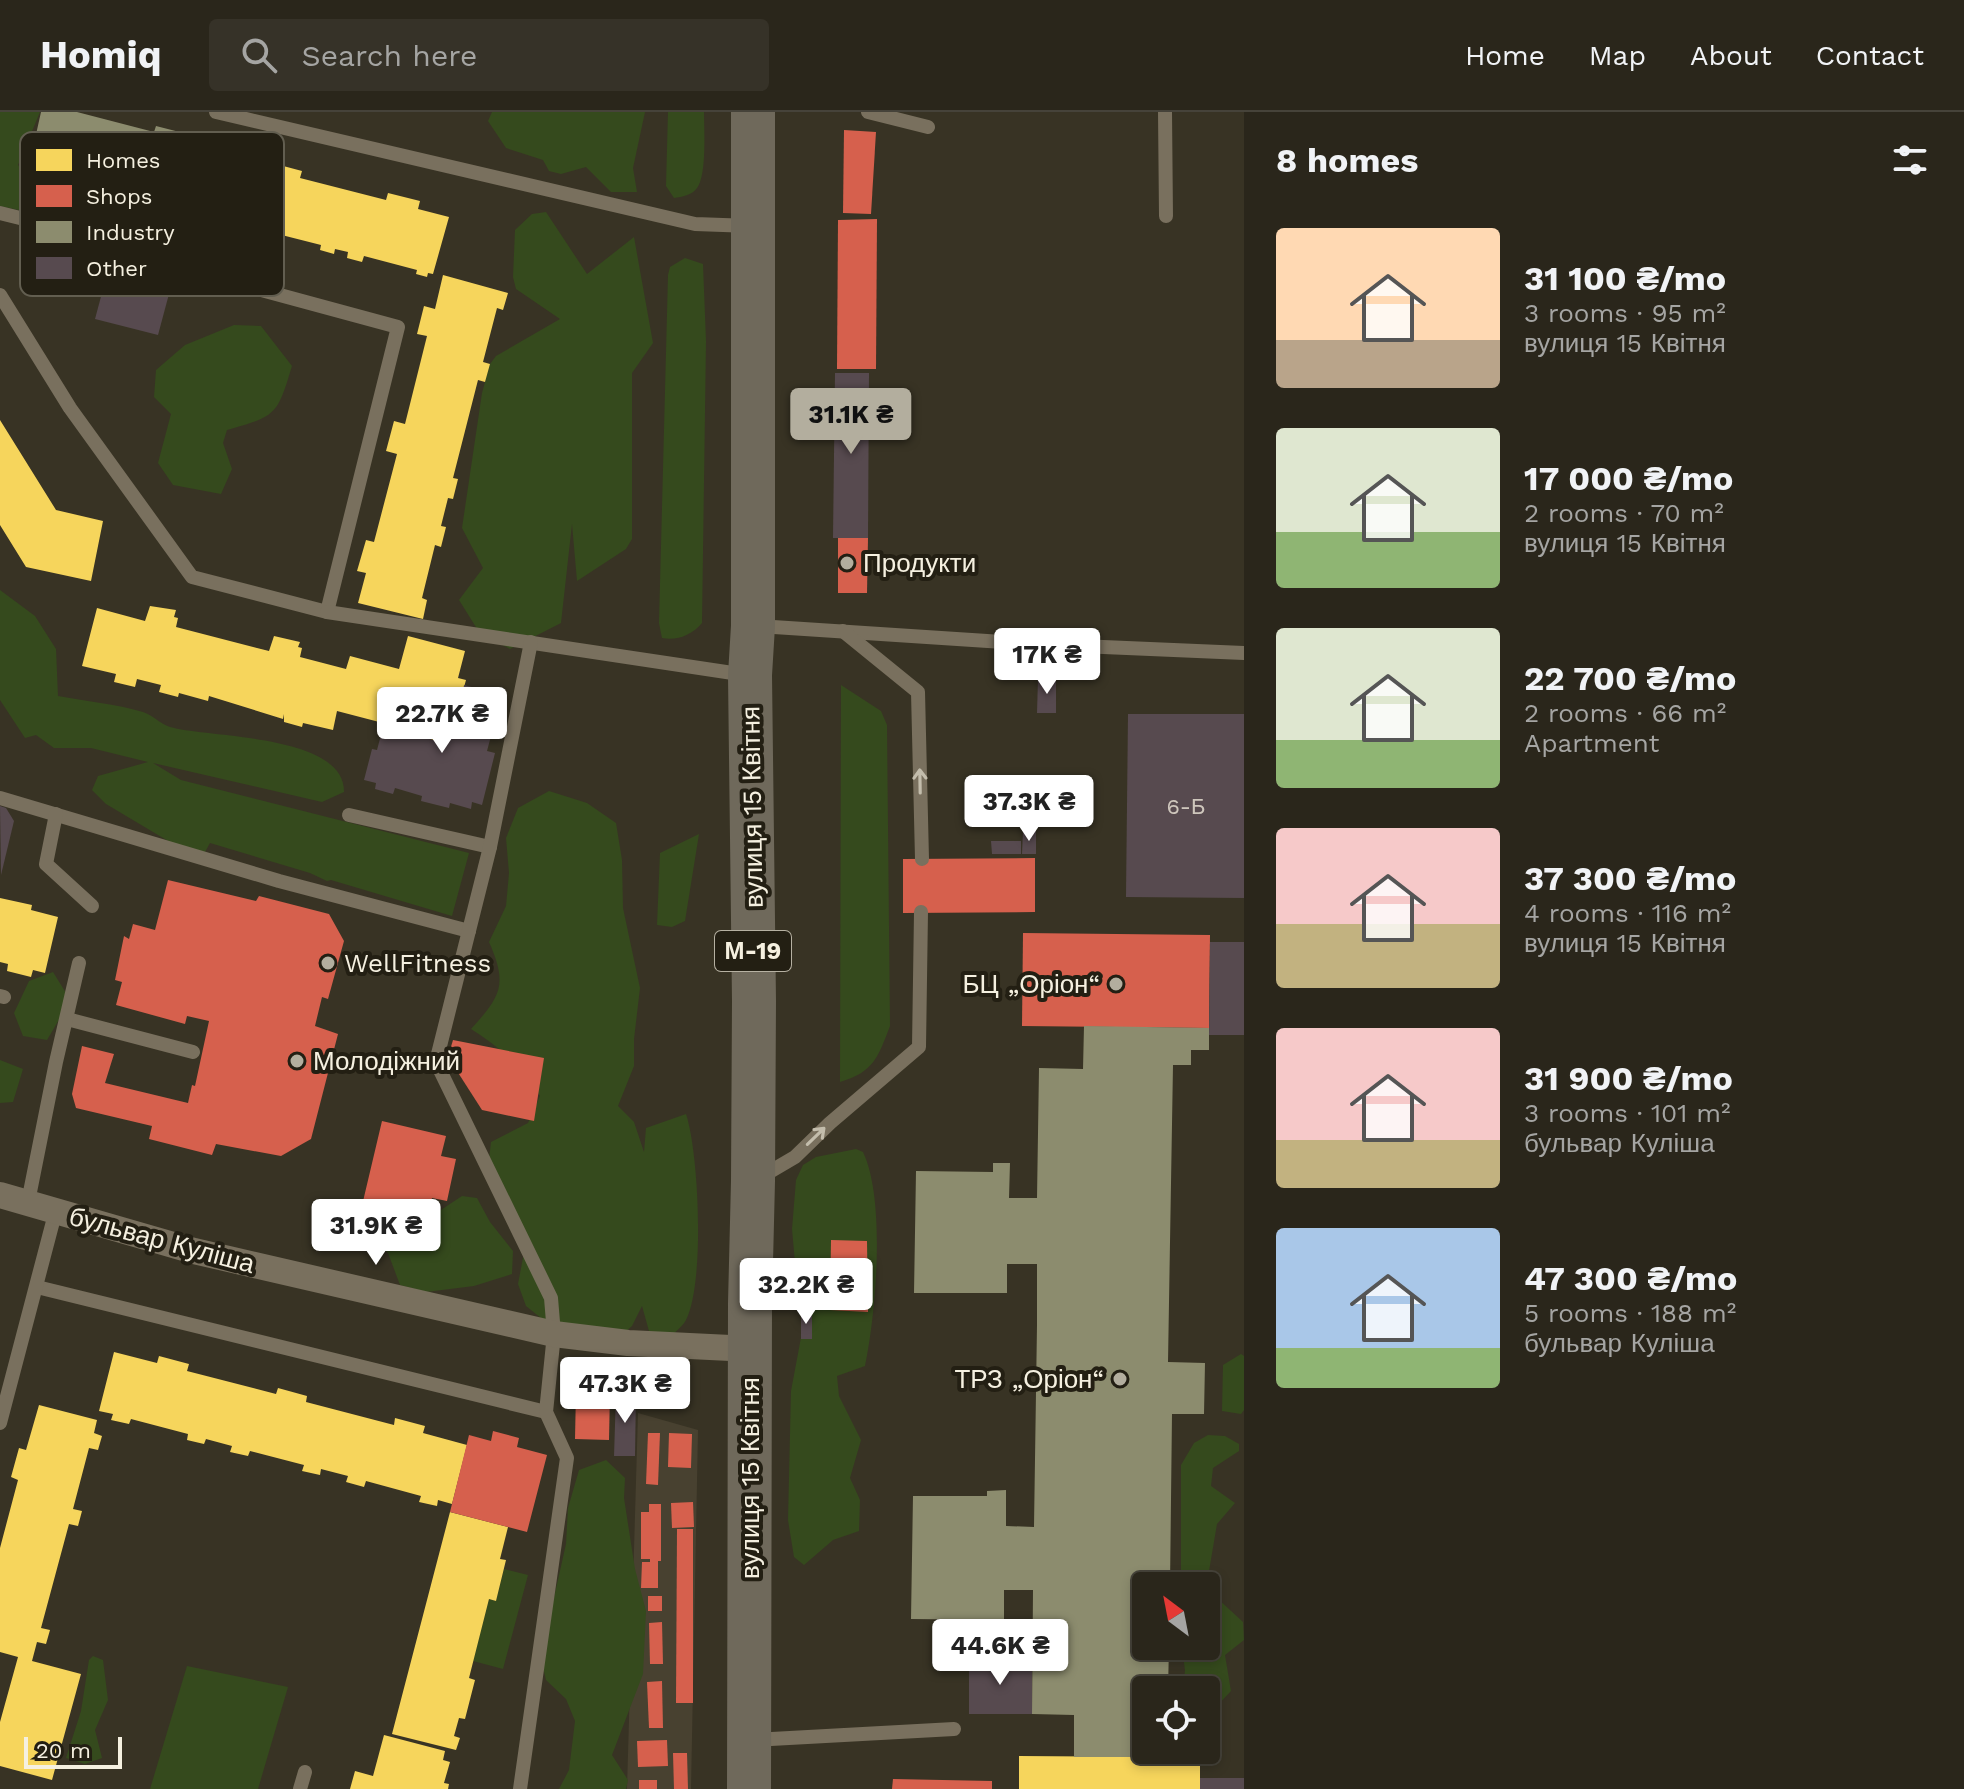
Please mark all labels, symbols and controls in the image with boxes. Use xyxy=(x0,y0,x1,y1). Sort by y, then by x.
search box xyxy=(209,19,769,91)
text: Homiq xyxy=(40,33,161,77)
icon: search xyxy=(237,33,281,77)
text: Search here xyxy=(301,38,477,73)
text: Home xyxy=(1465,39,1545,72)
text: Map xyxy=(1589,39,1646,72)
text: About xyxy=(1690,39,1772,72)
text: Contact xyxy=(1816,39,1924,72)
legend xyxy=(20,132,284,296)
icon: filters xyxy=(1888,138,1932,182)
text: 8 homes xyxy=(1276,140,1418,180)
text: Homes xyxy=(86,148,160,173)
text: Shops xyxy=(86,184,152,209)
text: Industry xyxy=(86,220,175,245)
text: Other xyxy=(86,256,147,281)
text: 31 100 ₴/mo xyxy=(1524,258,1726,298)
icon: home xyxy=(1340,260,1436,356)
text: 3 rooms · 95 m² xyxy=(1524,298,1726,328)
text: вулиця 15 Квітня xyxy=(1524,328,1726,358)
pin: 31.1K ₴ xyxy=(777,388,925,456)
text: 31.1K ₴ xyxy=(808,399,894,429)
text: 17 000 ₴/mo xyxy=(1524,458,1733,498)
icon: home xyxy=(1340,460,1436,556)
text: 2 rooms · 70 m² xyxy=(1524,498,1724,528)
text: вулиця 15 Квітня xyxy=(1524,528,1726,558)
place label: Продукти xyxy=(863,548,976,578)
marker: Продукти xyxy=(838,554,856,572)
pin: 17K ₴ xyxy=(991,628,1103,696)
text: 17K ₴ xyxy=(1012,639,1082,669)
text: 22 700 ₴/mo xyxy=(1524,658,1736,698)
icon: home xyxy=(1340,660,1436,756)
pin: 22.7K ₴ xyxy=(368,687,516,755)
text: 22.7K ₴ xyxy=(395,698,489,728)
text: 2 rooms · 66 m² xyxy=(1524,698,1726,728)
street label: вулиця 15 Квітня xyxy=(735,706,769,908)
text: Apartment xyxy=(1524,728,1660,758)
one-way arrow xyxy=(912,768,928,795)
pin: 37.3K ₴ xyxy=(955,775,1103,843)
text: 37.3K ₴ xyxy=(982,786,1076,816)
house number: 6-Б xyxy=(1166,794,1206,819)
text: 37 300 ₴/mo xyxy=(1524,858,1736,898)
icon: home xyxy=(1340,860,1436,956)
text: 4 rooms · 116 m² xyxy=(1524,898,1731,928)
text: вулиця 15 Квітня xyxy=(1524,928,1726,958)
road number: М-19 xyxy=(715,931,791,971)
place label: WellFitness xyxy=(344,948,491,978)
marker: WellFitness xyxy=(319,954,337,972)
place label: БЦ „Оріон“ xyxy=(963,969,1100,999)
marker: БЦ „Оріон“ xyxy=(1107,975,1125,993)
place label: Молодіжний xyxy=(313,1046,460,1076)
marker: Молодіжний xyxy=(288,1052,306,1070)
text: 31 900 ₴/mo xyxy=(1524,1058,1733,1098)
icon: home xyxy=(1340,1060,1436,1156)
text: 3 rooms · 101 m² xyxy=(1524,1098,1731,1128)
one-way arrow xyxy=(806,1127,825,1146)
text: бульвар Куліша xyxy=(1524,1128,1715,1158)
pin: 31.9K ₴ xyxy=(302,1199,450,1267)
street label: бульвар Куліша xyxy=(66,1201,258,1279)
text: 31.9K ₴ xyxy=(330,1210,422,1240)
pin: 32.2K ₴ xyxy=(732,1258,880,1326)
text: 47 300 ₴/mo xyxy=(1524,1258,1737,1298)
icon: home xyxy=(1340,1260,1436,1356)
text: 32.2K ₴ xyxy=(758,1269,854,1299)
text: 5 rooms · 188 m² xyxy=(1524,1298,1736,1328)
text: бульвар Куліша xyxy=(1524,1328,1715,1358)
pin: 47.3K ₴ xyxy=(551,1357,699,1425)
place label: ТРЗ „Оріон“ xyxy=(954,1364,1104,1394)
text: 47.3K ₴ xyxy=(578,1368,672,1398)
marker: ТРЗ „Оріон“ xyxy=(1111,1370,1129,1388)
street label: вулиця 15 Квітня xyxy=(735,1377,765,1579)
north arrow xyxy=(1132,1572,1220,1660)
map controls xyxy=(1132,1572,1220,1764)
pin: 44.6K ₴ xyxy=(926,1619,1074,1687)
text: 44.6K ₴ xyxy=(950,1630,1050,1660)
button: locate xyxy=(1132,1676,1220,1764)
scale bar xyxy=(24,1733,122,1769)
text: 20 m xyxy=(36,1738,91,1763)

